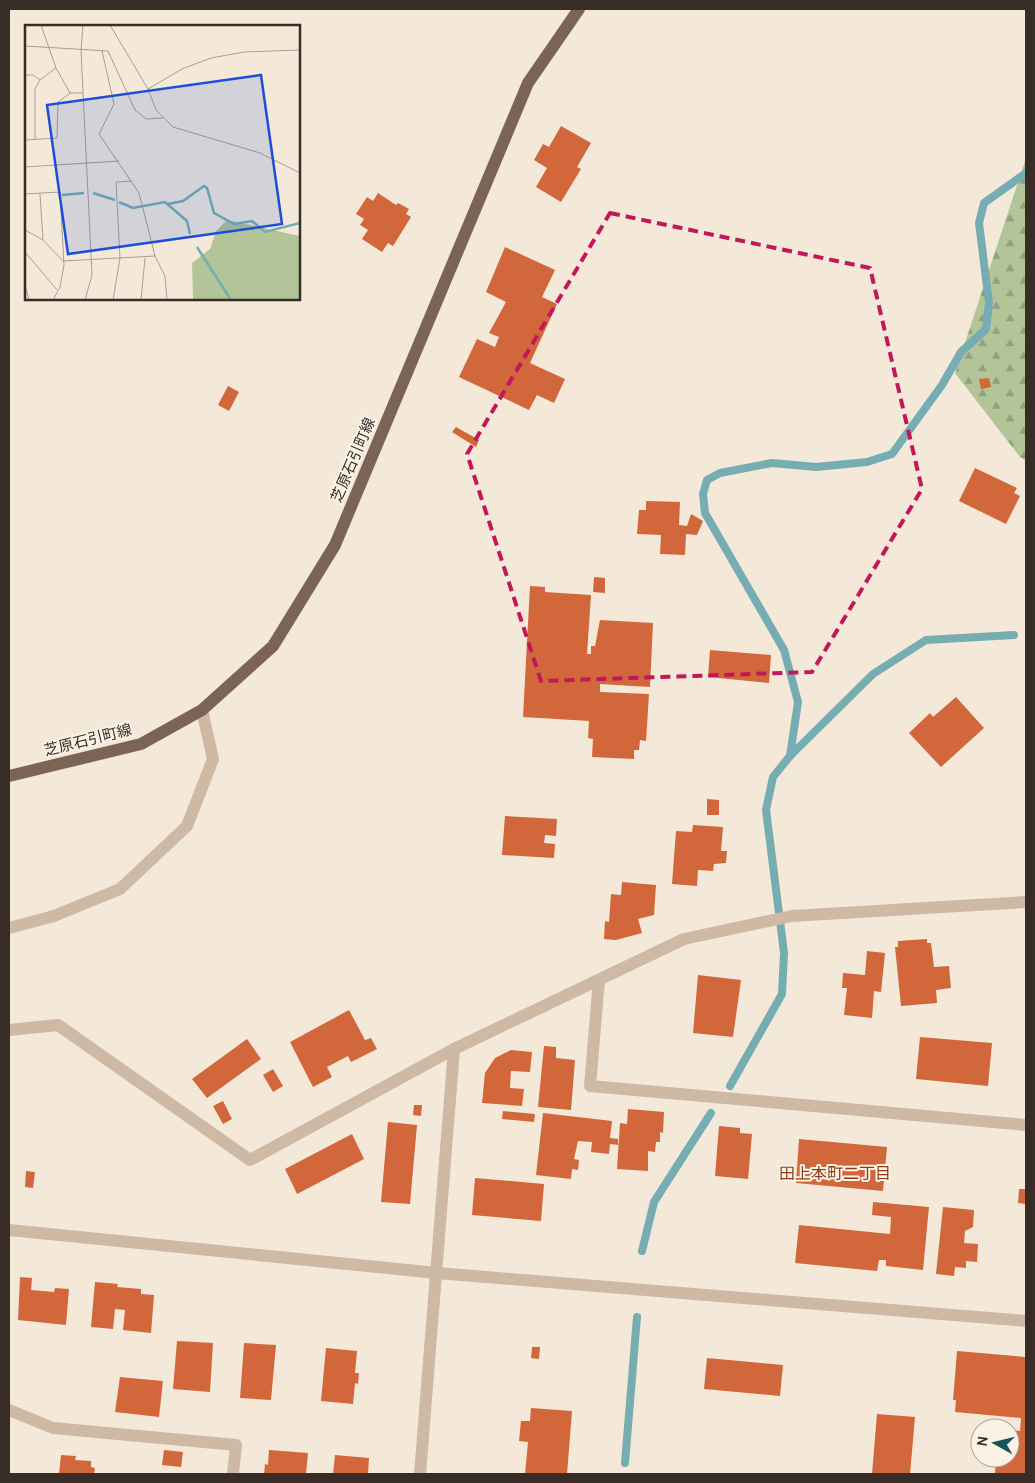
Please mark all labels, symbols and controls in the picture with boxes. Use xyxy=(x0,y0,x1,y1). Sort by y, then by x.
inset map xyxy=(25,25,300,300)
street label: 芝原石引町線 xyxy=(327,415,379,505)
street label: 芝原石引町線 xyxy=(42,720,134,760)
district label: 田上本町二丁目 xyxy=(779,1164,891,1183)
north arrow xyxy=(970,1418,1020,1468)
text: N xyxy=(973,1435,992,1447)

